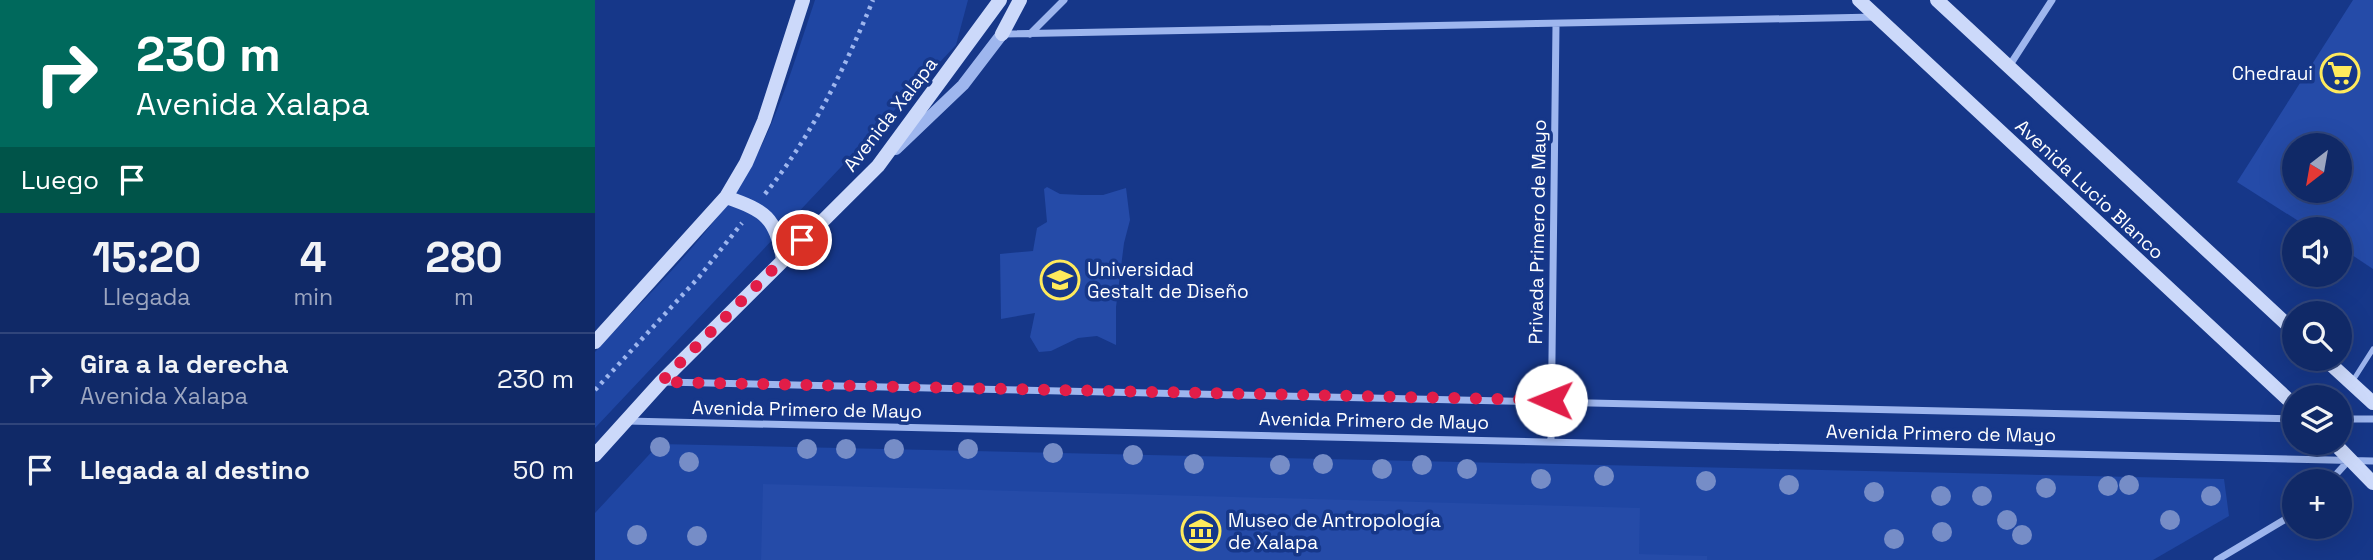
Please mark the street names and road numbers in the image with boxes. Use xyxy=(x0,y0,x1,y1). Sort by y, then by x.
street label: Avenida Xalapa xyxy=(838,52,943,177)
street label: Avenida Lucio Blanco xyxy=(2010,114,2169,265)
street label: Privada Primero de Mayo xyxy=(1523,119,1552,345)
street label: Avenida Primero de Mayo xyxy=(692,395,922,424)
street label: Avenida Primero de Mayo xyxy=(1259,406,1489,435)
street label: Avenida Primero de Mayo xyxy=(1826,419,2056,448)

